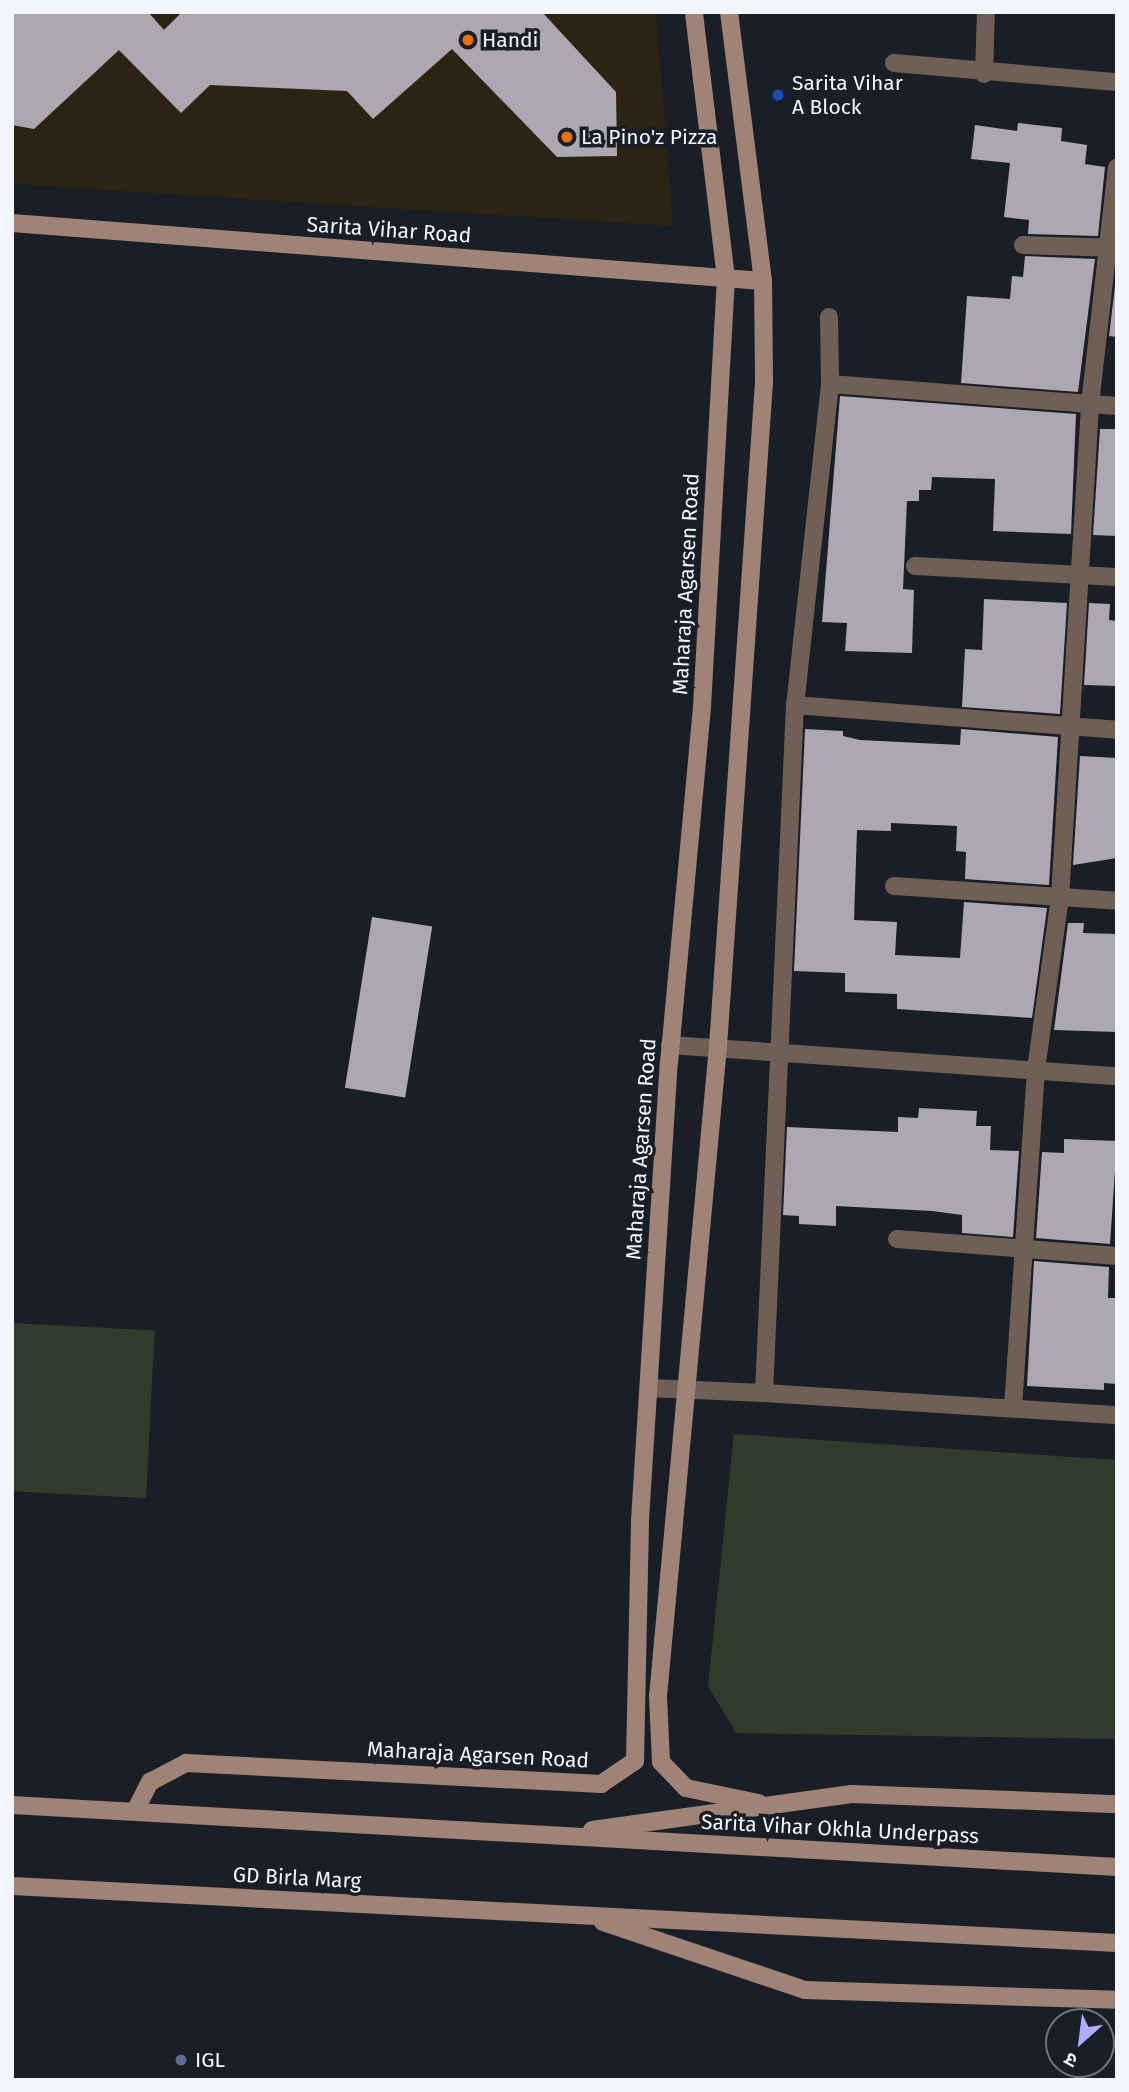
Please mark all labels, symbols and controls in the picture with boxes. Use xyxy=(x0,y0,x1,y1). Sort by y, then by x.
place label: Handi xyxy=(482,27,538,53)
marker: Handi xyxy=(460,32,476,48)
place label: Sarita Vihar A Block xyxy=(792,70,903,120)
marker: Sarita Vihar A Block xyxy=(770,87,786,103)
place label: La Pino'z Pizza xyxy=(581,124,717,150)
marker: La Pino'z Pizza xyxy=(559,129,575,145)
street label: Sarita Vihar Road xyxy=(306,212,472,248)
street label: Maharaja Agarsen Road xyxy=(668,472,704,696)
street label: Maharaja Agarsen Road xyxy=(621,1037,661,1261)
street label: Maharaja Agarsen Road xyxy=(366,1737,590,1773)
street label: Sarita Vihar Okhla Underpass xyxy=(700,1809,980,1849)
street label: GD Birla Marg xyxy=(232,1862,362,1894)
north arrow xyxy=(1045,2008,1115,2078)
place label: IGL xyxy=(195,2047,225,2073)
text: उ xyxy=(1061,2047,1081,2073)
marker: IGL xyxy=(173,2052,189,2068)

